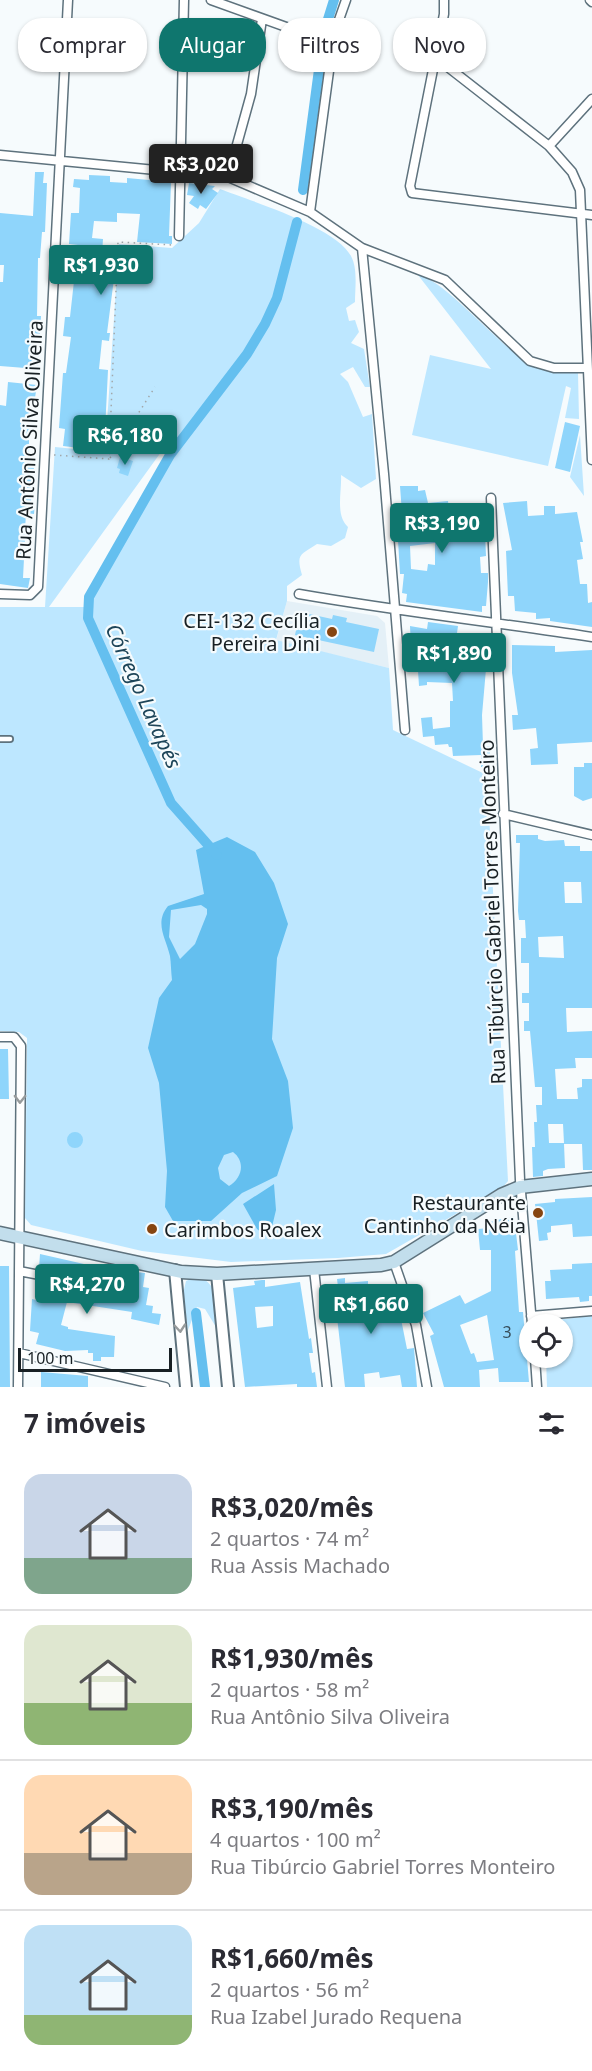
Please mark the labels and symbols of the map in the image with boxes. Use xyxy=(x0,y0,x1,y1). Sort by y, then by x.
pin: R$3,020 xyxy=(146,144,256,195)
pin: R$1,930 xyxy=(46,245,156,296)
street label: Rua Antônio Silva Oliveira xyxy=(9,319,49,561)
pin: R$6,180 xyxy=(70,415,180,466)
pin: R$3,190 xyxy=(387,503,497,554)
place label: CEI-132 Cecília Pereira Dini xyxy=(183,607,320,657)
water label: Córrego Lavapés xyxy=(100,619,188,773)
marker: CEI-132 Cecília Pereira Dini xyxy=(325,625,339,639)
pin: R$1,890 xyxy=(399,633,509,684)
street label: Rua Tibúrcio Gabriel Torres Monteiro xyxy=(472,739,512,1085)
one-way arrow xyxy=(14,1095,26,1104)
place label: Restaurante Cantinho da Néia xyxy=(364,1189,526,1239)
marker: Restaurante Cantinho da Néia xyxy=(531,1206,545,1220)
place label: Carimbos Roalex xyxy=(164,1216,322,1243)
marker: Carimbos Roalex xyxy=(145,1222,159,1236)
pin: R$4,270 xyxy=(32,1264,142,1315)
pin: R$1,660 xyxy=(316,1284,426,1335)
house number: 3 xyxy=(502,1321,512,1343)
one-way arrow xyxy=(173,1324,186,1333)
scale bar xyxy=(18,1345,172,1372)

